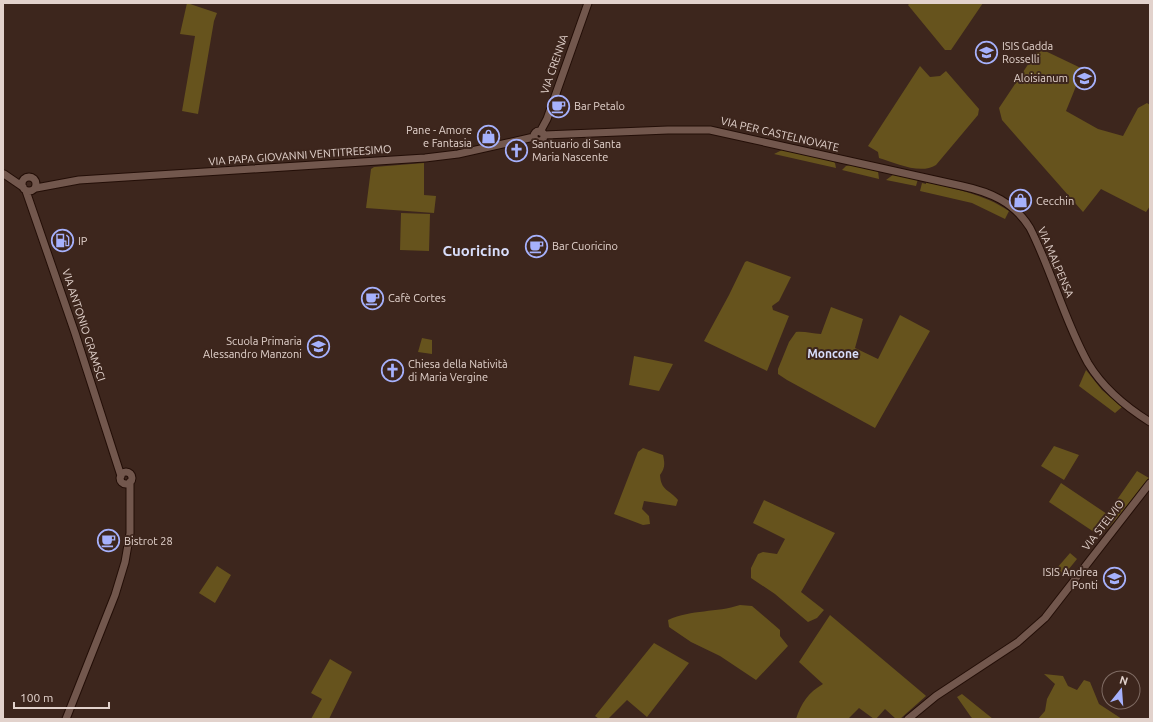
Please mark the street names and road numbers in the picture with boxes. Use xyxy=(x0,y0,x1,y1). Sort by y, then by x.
street label: VIA CRENNA xyxy=(538,32,570,95)
street label: VIA PER CASTELNOVATE xyxy=(720,115,840,153)
street label: VIA PAPA GIOVANNI VENTITREESIMO xyxy=(208,143,392,167)
street label: VIA MALPENSA xyxy=(1036,225,1077,300)
street label: VIA ANTONIO GRAMSCI xyxy=(60,267,108,383)
street label: VIA STELVIO xyxy=(1080,497,1126,553)

